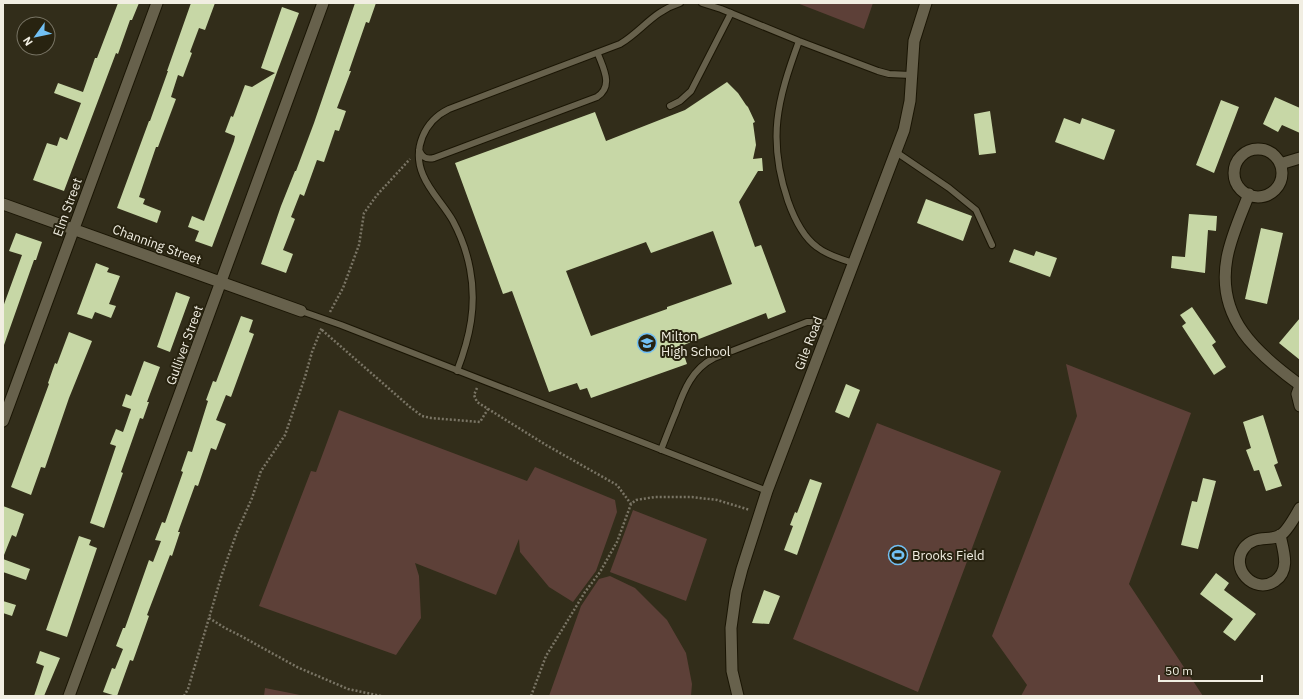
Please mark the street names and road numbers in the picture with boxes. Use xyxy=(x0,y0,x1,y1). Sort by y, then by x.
street label: Elm Street xyxy=(49,176,86,239)
street label: Channing Street xyxy=(110,221,204,268)
street label: Gulliver Street xyxy=(162,303,207,387)
street label: Gile Road xyxy=(791,314,826,372)

